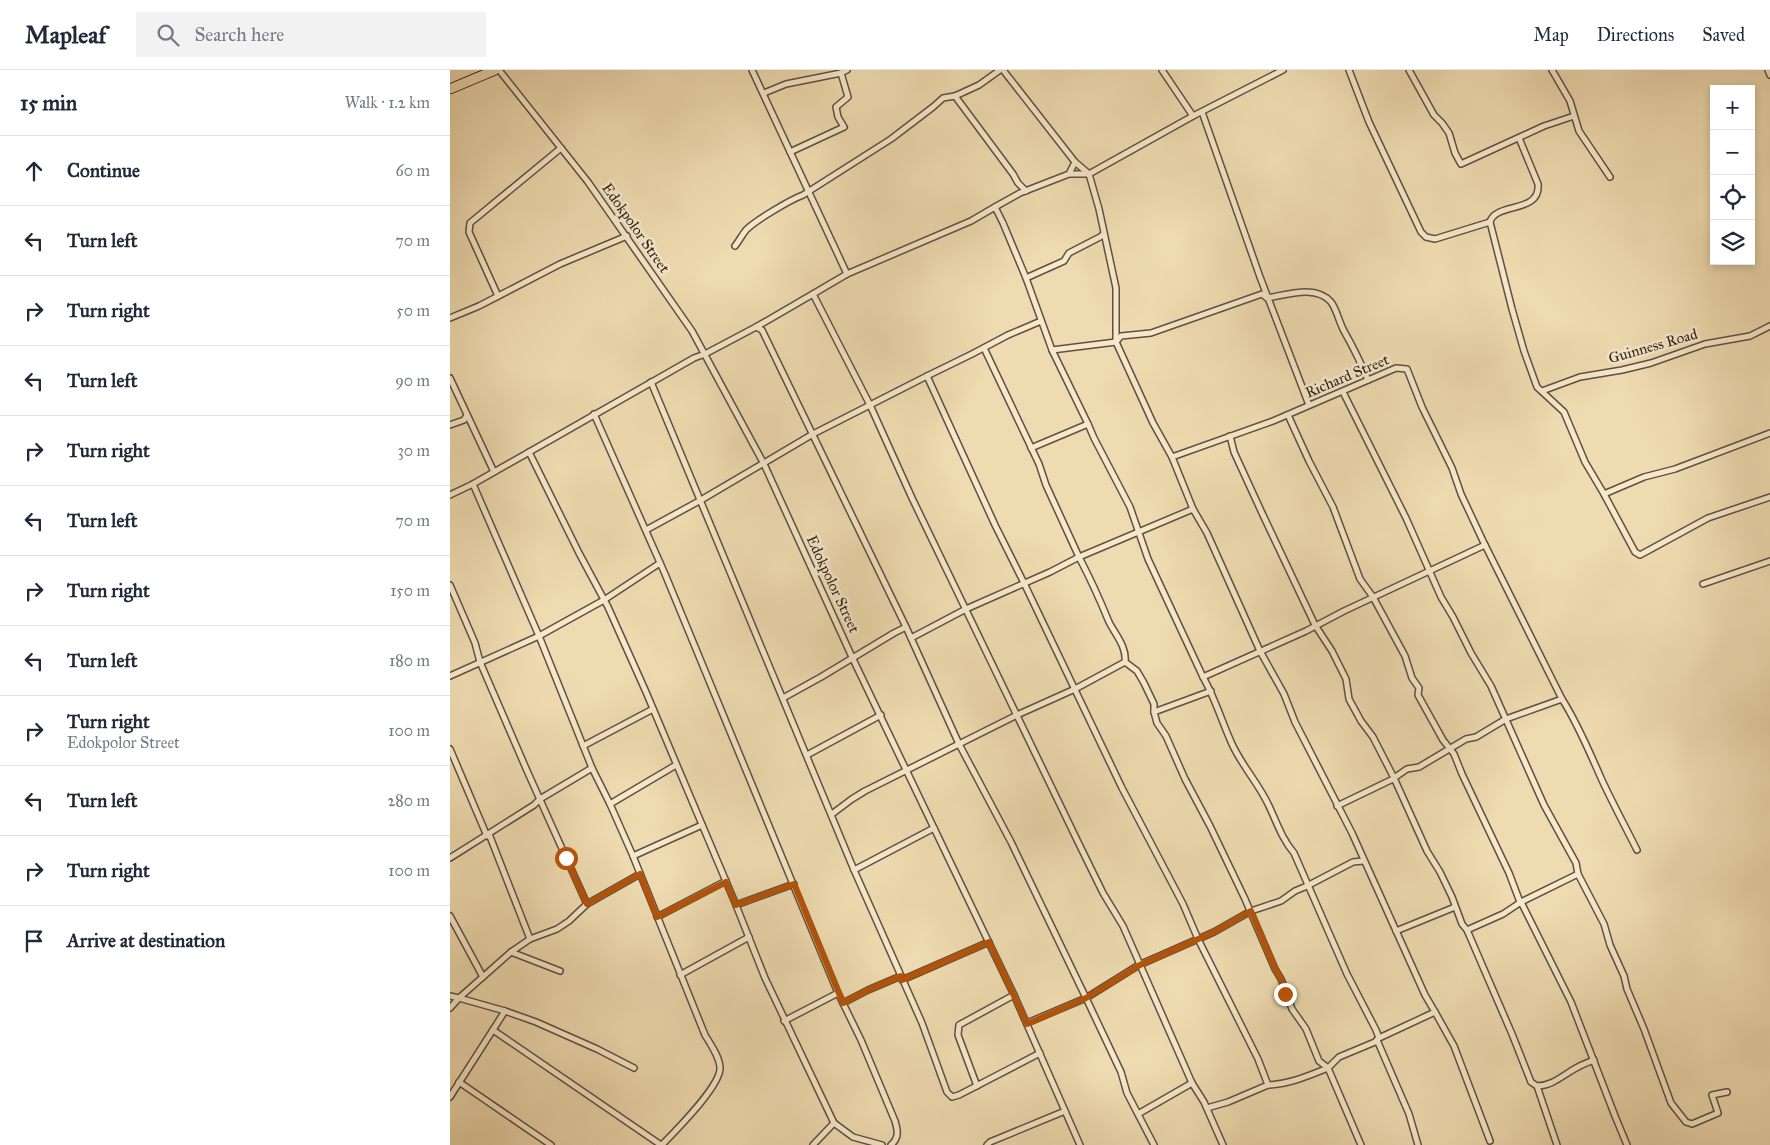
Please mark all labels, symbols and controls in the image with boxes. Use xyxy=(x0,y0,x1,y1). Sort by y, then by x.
search box xyxy=(136,12,486,57)
text: Mapleaf xyxy=(25,20,106,50)
icon: search xyxy=(154,21,182,49)
text: Search here xyxy=(194,23,284,46)
text: Map xyxy=(1533,24,1569,46)
text: Directions xyxy=(1597,24,1674,46)
text: Saved xyxy=(1702,24,1745,46)
map controls xyxy=(1710,85,1755,265)
button: + xyxy=(1710,85,1755,130)
text: 15 min xyxy=(20,90,77,116)
text: Walk · 1.2 km xyxy=(345,93,430,112)
button: − xyxy=(1710,130,1755,175)
icon: ahead xyxy=(20,157,48,185)
text: Continue xyxy=(67,159,140,182)
text: 60 m xyxy=(396,161,430,180)
button: locate xyxy=(1710,175,1755,220)
street label: Edokpolor Street xyxy=(598,180,674,277)
button: layers xyxy=(1710,220,1755,265)
icon: left xyxy=(20,227,48,255)
text: Turn left xyxy=(67,229,137,252)
text: 70 m xyxy=(395,231,430,250)
icon: right xyxy=(20,297,48,325)
text: Turn right xyxy=(67,299,150,322)
text: 50 m xyxy=(396,301,430,320)
street label: Guinness Road xyxy=(1606,325,1700,367)
street label: Richard Street xyxy=(1302,350,1392,402)
icon: left xyxy=(20,367,48,395)
text: Turn left xyxy=(67,369,137,392)
text: 90 m xyxy=(395,371,430,390)
icon: right xyxy=(20,437,48,465)
text: Turn right xyxy=(67,439,150,462)
text: 30 m xyxy=(397,441,430,460)
icon: left xyxy=(20,507,48,535)
text: Turn left xyxy=(67,509,137,532)
text: 70 m xyxy=(395,511,430,530)
street label: Edokpolor Street xyxy=(803,532,864,636)
icon: right xyxy=(20,577,48,605)
text: Turn right xyxy=(67,579,150,602)
text: 150 m xyxy=(390,581,430,600)
icon: left xyxy=(20,647,48,675)
text: Turn left xyxy=(67,649,137,672)
text: 180 m xyxy=(389,651,430,670)
text: Turn right xyxy=(67,710,150,733)
icon: right xyxy=(20,717,48,745)
text: 100 m xyxy=(388,721,430,740)
text: Edokpolor Street xyxy=(67,733,180,752)
icon: left xyxy=(20,787,48,815)
text: Turn left xyxy=(67,789,137,812)
text: 280 m xyxy=(387,791,430,810)
route start xyxy=(555,847,578,870)
icon: right xyxy=(20,857,48,885)
text: Turn right xyxy=(67,859,150,882)
text: 100 m xyxy=(388,861,430,880)
icon: arrive xyxy=(20,927,48,955)
text: Arrive at destination xyxy=(67,929,225,952)
route end xyxy=(1274,983,1297,1006)

